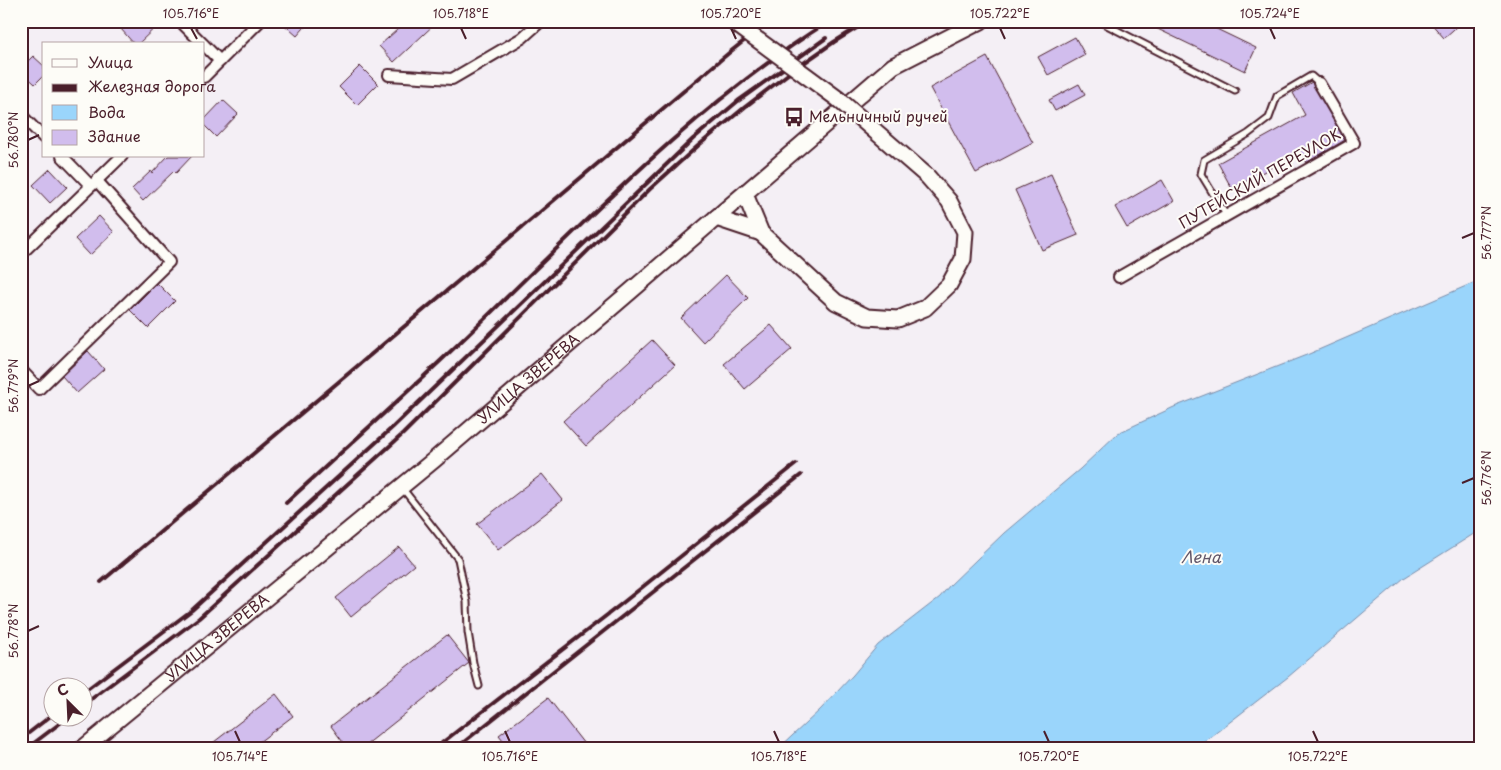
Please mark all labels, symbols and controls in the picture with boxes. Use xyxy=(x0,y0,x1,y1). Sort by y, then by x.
text: 105.716°E xyxy=(163,4,219,22)
text: 105.718°E xyxy=(433,4,489,22)
text: 105.720°E xyxy=(700,4,762,22)
text: 105.722°E xyxy=(970,4,1030,22)
text: 105.724°E xyxy=(1240,4,1300,22)
legend xyxy=(42,42,205,158)
text: Улица xyxy=(88,50,133,73)
text: Железная дорога xyxy=(88,74,216,97)
text: Вода xyxy=(88,100,126,123)
place label: Мельничный ручей xyxy=(809,104,948,127)
bus stop icon: Мельничный ручей xyxy=(783,106,805,128)
text: 56.780°N xyxy=(4,112,22,168)
street label: ПУТЕЙСКИЙ ПЕРЕУЛОК xyxy=(1174,122,1345,234)
text: Здание xyxy=(88,124,141,147)
text: 56.777°N xyxy=(1477,206,1495,260)
street label: УЛИЦА ЗВЕРЕВА xyxy=(471,327,584,428)
text: 56.779°N xyxy=(4,359,22,413)
text: 56.776°N xyxy=(1477,450,1495,506)
water label: Лена xyxy=(1181,544,1222,568)
street label: УЛИЦА ЗВЕРЕВА xyxy=(159,587,273,687)
text: 56.778°N xyxy=(4,604,22,658)
north arrow xyxy=(42,678,92,728)
text: С xyxy=(53,678,72,701)
text: 105.714°E xyxy=(212,747,268,765)
text: 105.716°E xyxy=(482,747,538,765)
text: 105.718°E xyxy=(751,747,807,765)
text: 105.720°E xyxy=(1018,747,1080,765)
text: 105.722°E xyxy=(1288,747,1348,765)

